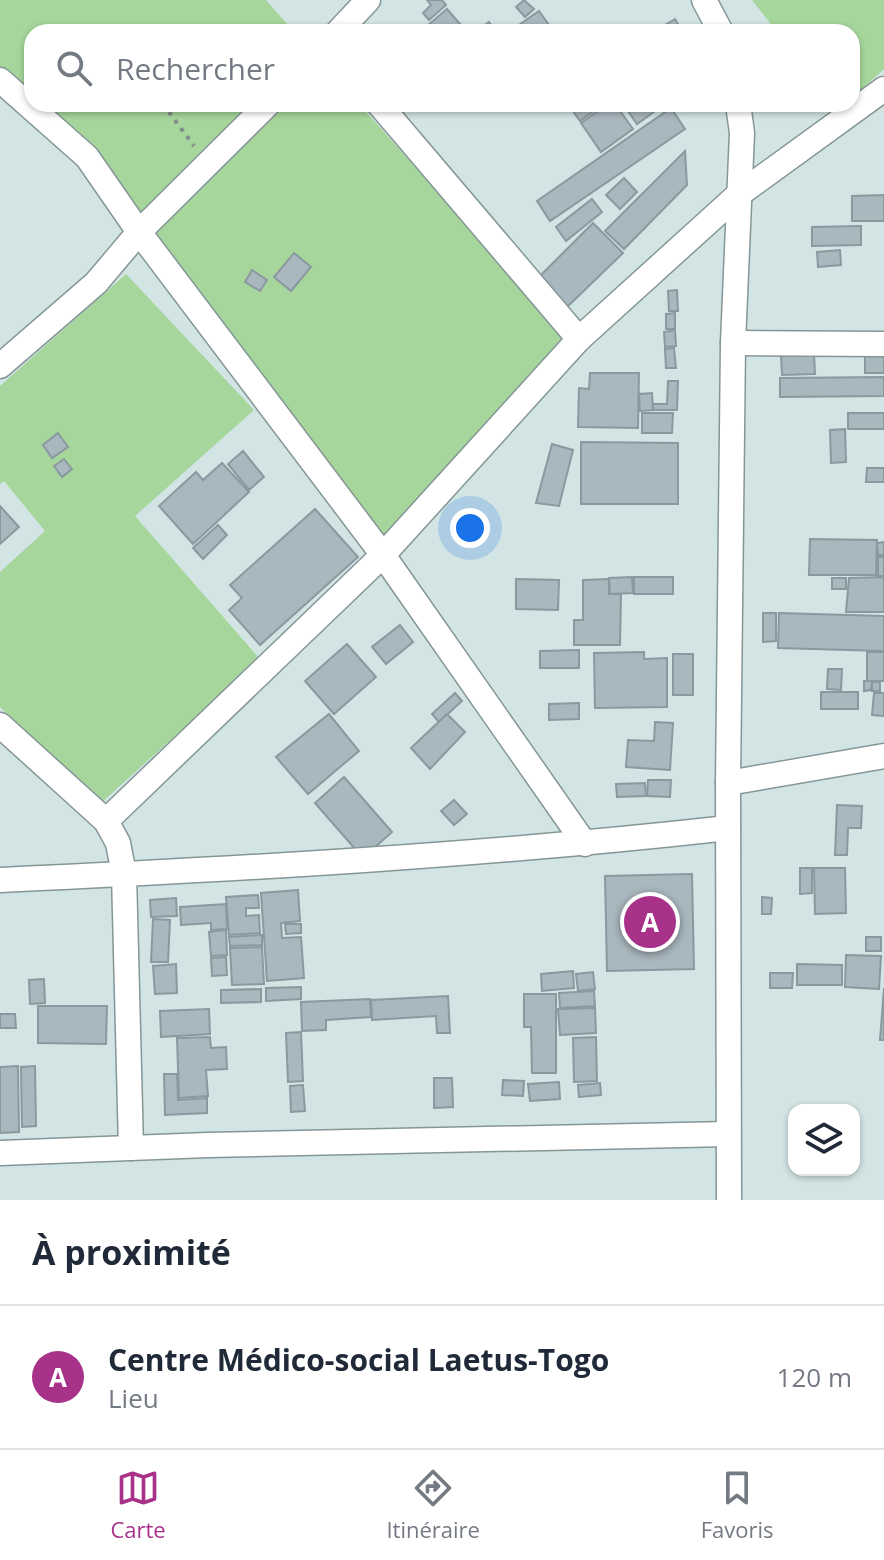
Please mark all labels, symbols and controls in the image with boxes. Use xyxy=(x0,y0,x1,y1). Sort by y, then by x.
search box xyxy=(24,24,860,112)
icon: search xyxy=(52,46,96,90)
text: Rechercher xyxy=(116,48,275,89)
your location xyxy=(450,508,490,548)
pin: A xyxy=(624,892,676,952)
map controls xyxy=(788,1104,860,1176)
button: layers xyxy=(788,1104,860,1176)
text: À proximité xyxy=(32,1229,231,1275)
text: Centre Médico-social Laetus-Togo xyxy=(108,1339,609,1380)
text: A xyxy=(49,1359,67,1395)
text: 120 m xyxy=(777,1359,852,1395)
text: Lieu xyxy=(108,1380,159,1416)
tab: Carte xyxy=(110,1466,166,1544)
tab: Itinéraire xyxy=(386,1466,480,1544)
tab: Favoris xyxy=(701,1466,774,1544)

